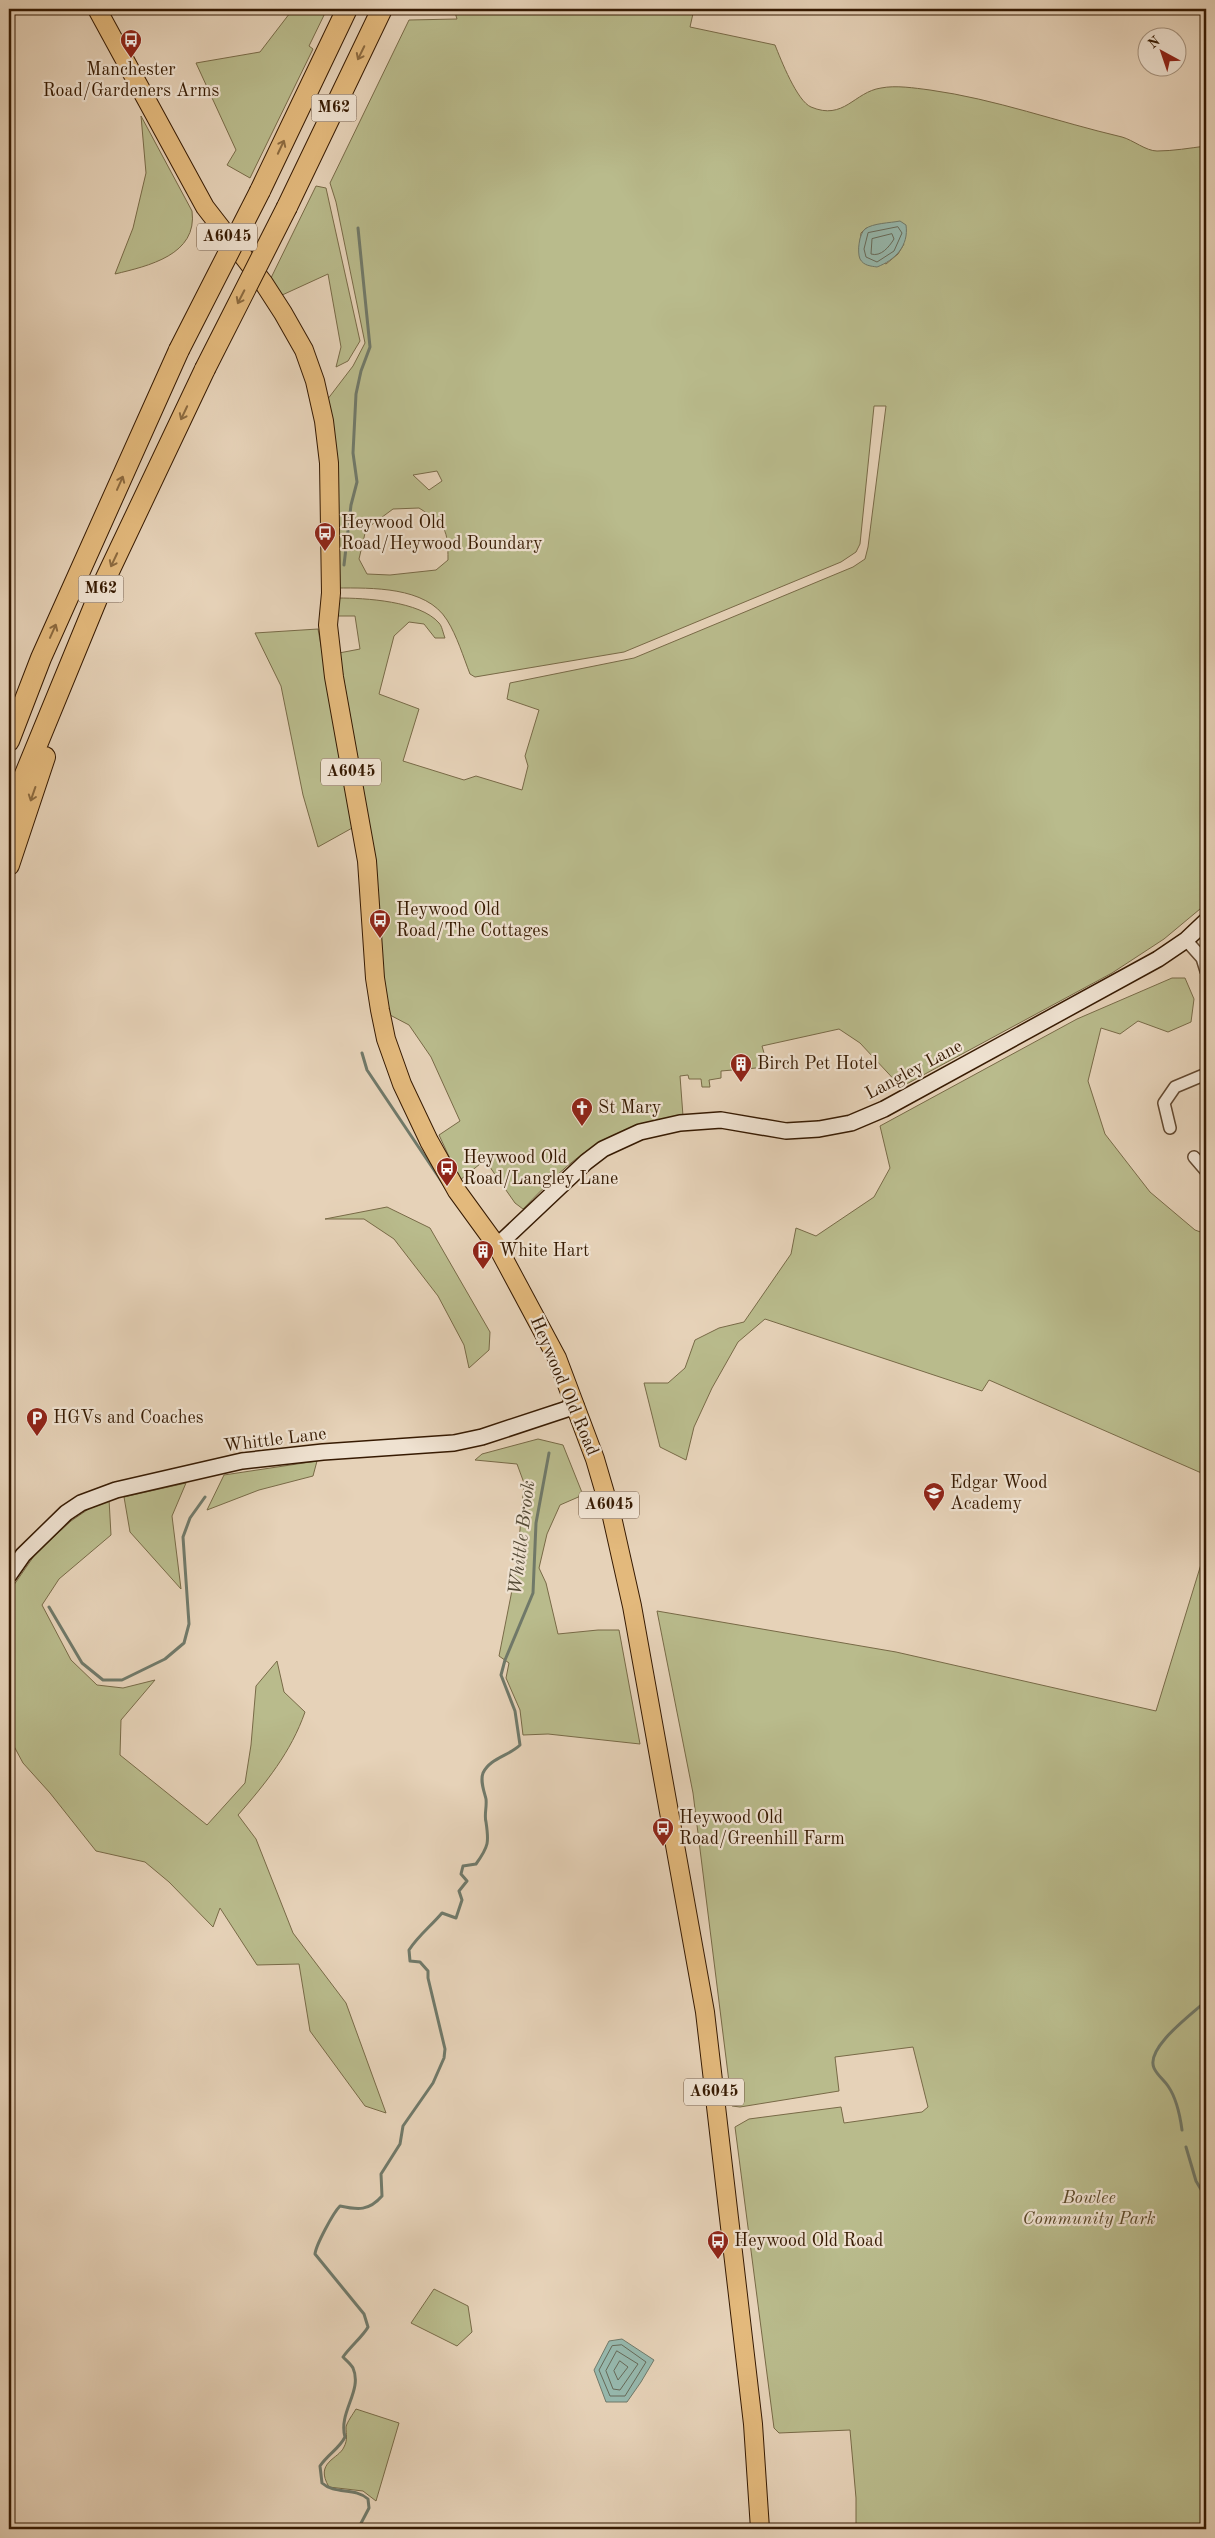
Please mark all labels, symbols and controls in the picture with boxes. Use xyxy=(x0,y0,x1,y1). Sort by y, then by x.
bus stop icon: Manchester Road/Gardeners Arms xyxy=(119,28,143,59)
north arrow xyxy=(1138,28,1188,78)
text: N xyxy=(1146,34,1163,52)
one-way arrow xyxy=(356,45,365,60)
place label: Manchester Road/Gardeners Arms xyxy=(43,61,219,100)
road number: M62 xyxy=(312,95,356,122)
one-way arrow xyxy=(277,140,287,155)
road number: A6045 xyxy=(197,223,257,250)
one-way arrow xyxy=(236,290,246,305)
one-way arrow xyxy=(179,406,189,421)
one-way arrow xyxy=(115,476,125,491)
place label: Heywood Old Road/Heywood Boundary xyxy=(341,514,543,553)
bus stop icon: Heywood Old Road/Heywood Boundary xyxy=(313,521,337,552)
one-way arrow xyxy=(109,552,119,567)
road number: M62 xyxy=(78,576,124,602)
one-way arrow xyxy=(49,624,59,639)
road number: A6045 xyxy=(321,759,381,786)
one-way arrow xyxy=(28,786,37,801)
place label: Heywood Old Road/The Cottages xyxy=(396,901,549,940)
bus stop icon: Heywood Old Road/The Cottages xyxy=(368,908,392,939)
street label: Langley Lane xyxy=(863,1037,965,1103)
building icon: Birch Pet Hotel xyxy=(729,1052,753,1083)
place label: Birch Pet Hotel xyxy=(757,1055,878,1073)
church icon: St Mary xyxy=(570,1096,594,1127)
place label: St Mary xyxy=(598,1099,662,1117)
place label: Heywood Old Road/Langley Lane xyxy=(463,1149,618,1188)
bus stop icon: Heywood Old Road/Langley Lane xyxy=(435,1156,459,1187)
building icon: White Hart xyxy=(471,1239,495,1270)
place label: White Hart xyxy=(499,1242,589,1260)
street label: Heywood Old Road xyxy=(527,1314,601,1458)
parking icon: HGVs and Coaches xyxy=(25,1406,49,1437)
place label: HGVs and Coaches xyxy=(53,1409,204,1427)
street label: Whittle Lane xyxy=(222,1425,328,1455)
place label: Edgar Wood Academy xyxy=(950,1474,1048,1513)
water label: Whittle Brook xyxy=(507,1480,539,1596)
school or university icon: Edgar Wood Academy xyxy=(922,1481,946,1512)
road number: A6045 xyxy=(579,1492,639,1518)
place label: Heywood Old Road/Greenhill Farm xyxy=(679,1809,845,1848)
bus stop icon: Heywood Old Road/Greenhill Farm xyxy=(651,1816,675,1847)
road number: A6045 xyxy=(684,2078,744,2106)
park label: Bowlee Community Park xyxy=(1022,2189,1156,2228)
bus stop icon: Heywood Old Road xyxy=(706,2229,730,2260)
place label: Heywood Old Road xyxy=(734,2232,883,2250)

